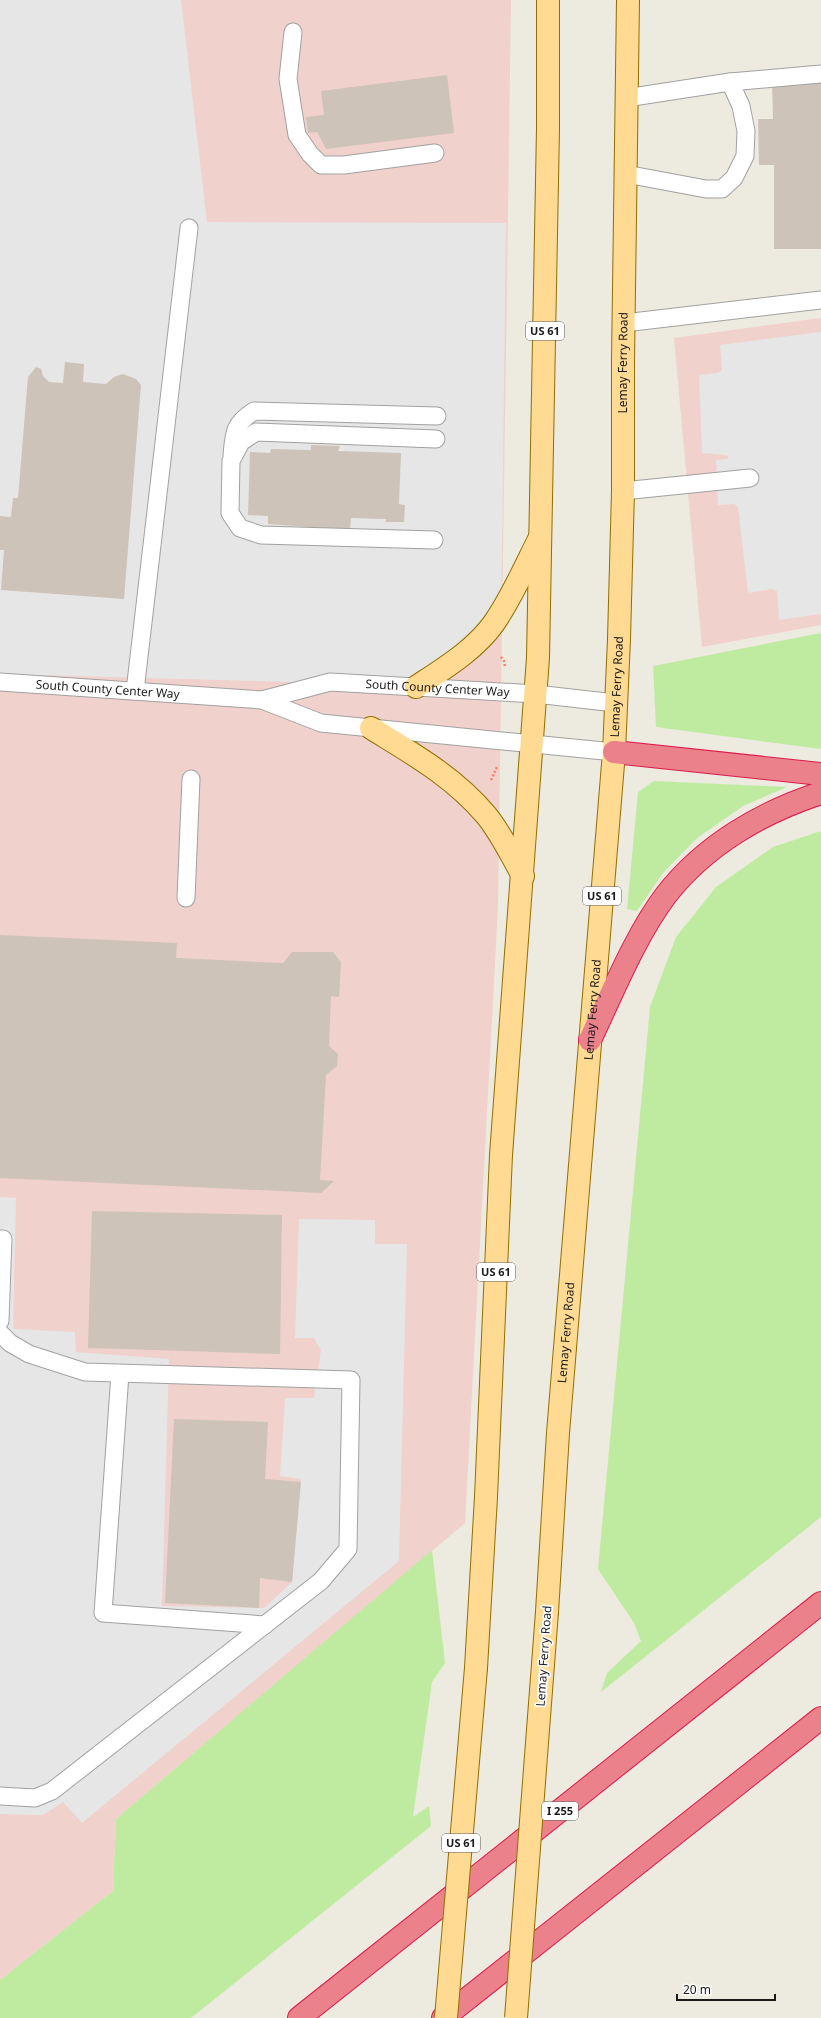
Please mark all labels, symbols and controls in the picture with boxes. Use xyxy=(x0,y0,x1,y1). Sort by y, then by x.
street label: Lemay Ferry Road xyxy=(614,312,632,413)
road number: US 61 xyxy=(526,322,564,340)
street label: Lemay Ferry Road xyxy=(606,636,627,738)
street label: South County Center Way xyxy=(35,675,181,702)
street label: South County Center Way xyxy=(365,675,511,700)
road number: US 61 xyxy=(583,887,621,905)
street label: Lemay Ferry Road xyxy=(580,959,605,1061)
road number: US 61 xyxy=(477,1263,515,1281)
street label: Lemay Ferry Road xyxy=(553,1281,578,1384)
street label: Lemay Ferry Road xyxy=(531,1605,556,1707)
road number: I 255 xyxy=(542,1802,578,1820)
road number: US 61 xyxy=(442,1834,480,1852)
scale bar xyxy=(677,1976,775,2002)
text: 20 m xyxy=(683,1981,711,1998)

